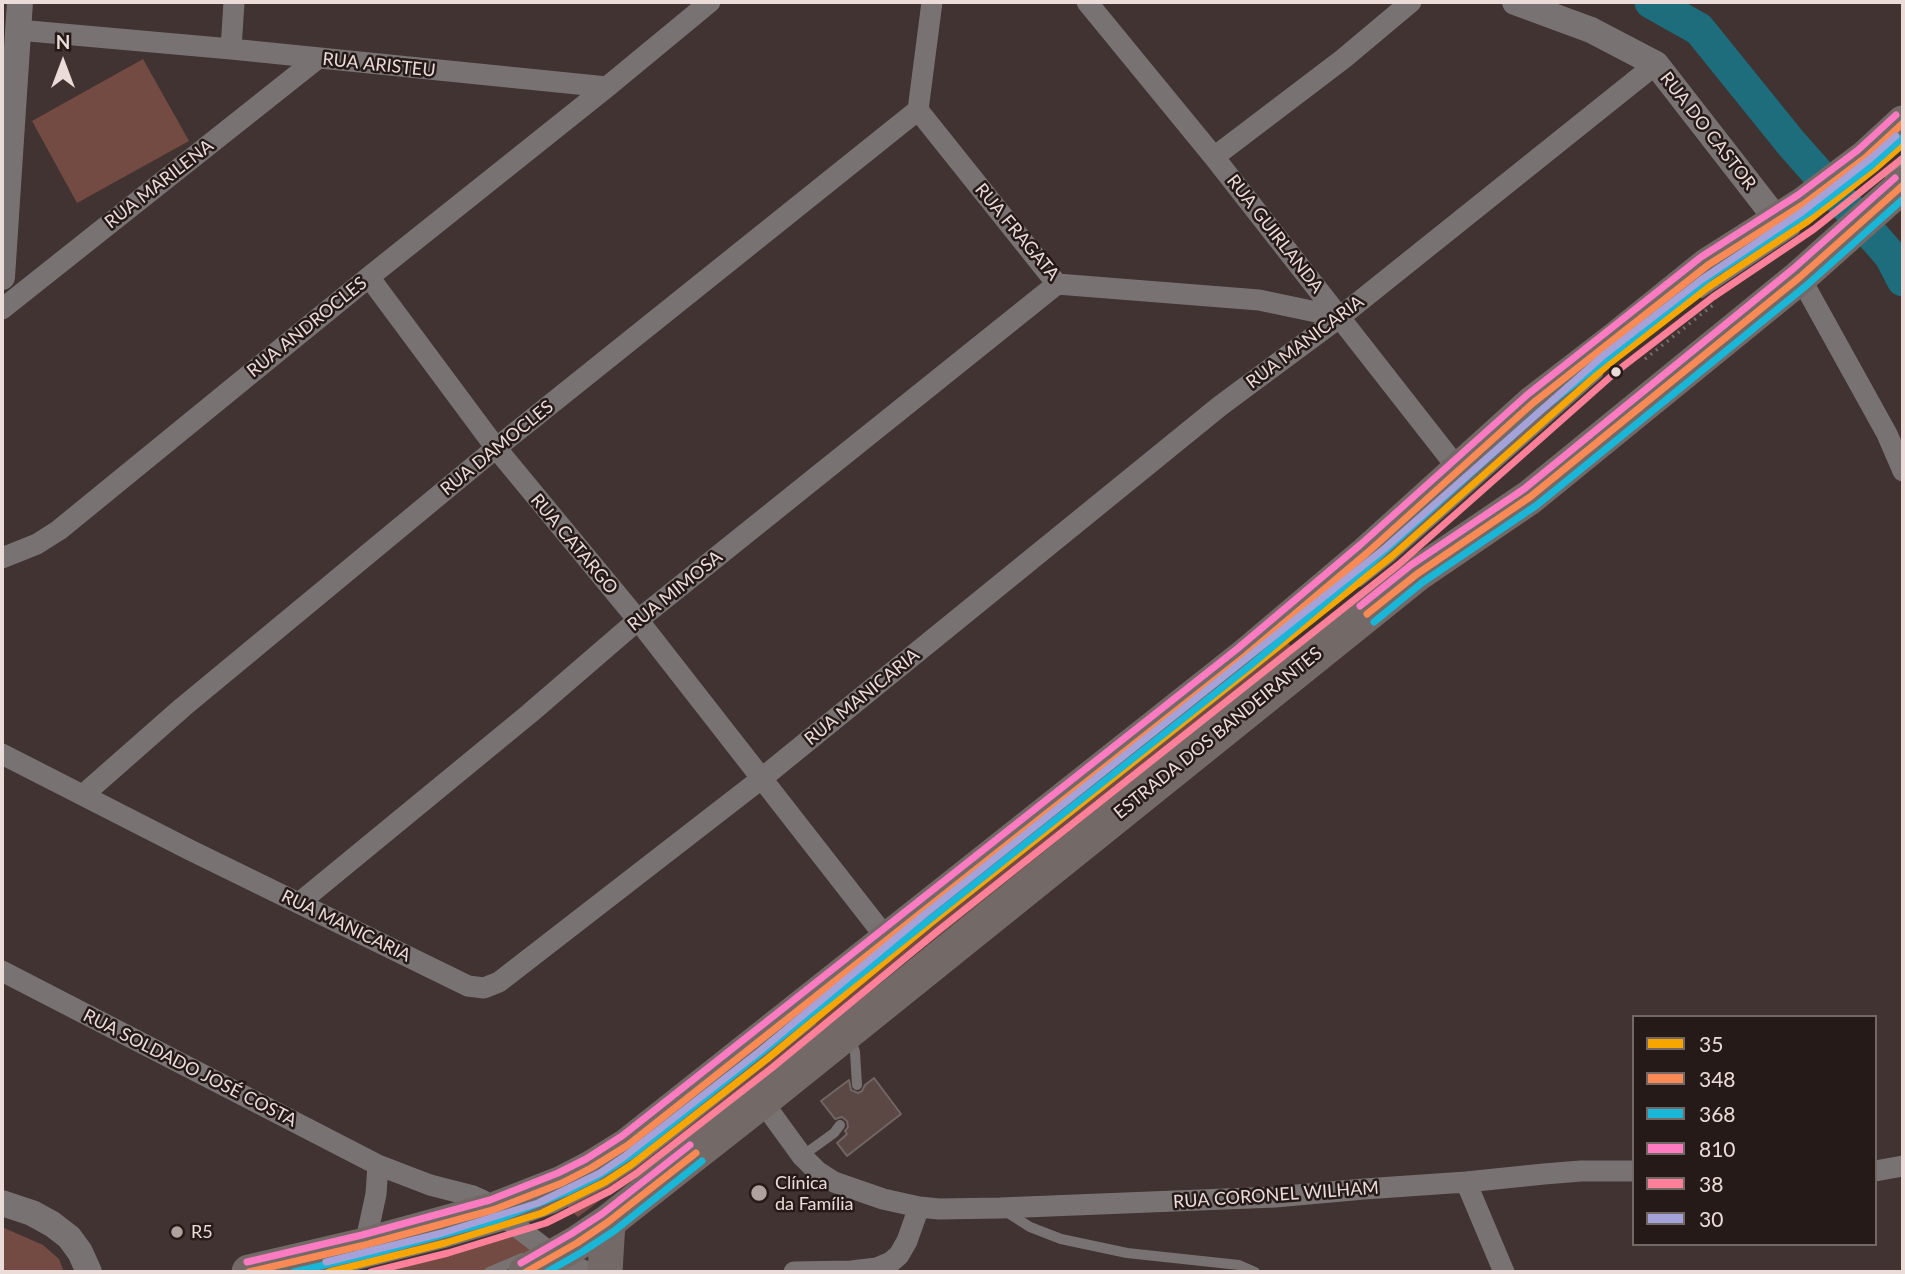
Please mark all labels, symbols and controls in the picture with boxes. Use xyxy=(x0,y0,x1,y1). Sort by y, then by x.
north arrow xyxy=(28,28,98,98)
text: N xyxy=(56,30,70,53)
street label: RUA ARISTEU xyxy=(321,48,437,82)
street label: RUA DO CASTOR xyxy=(1655,68,1761,194)
street label: RUA MARILENA xyxy=(100,135,218,233)
street label: RUA GUIRLANDA xyxy=(1222,170,1328,298)
street label: RUA FRAGATA xyxy=(970,179,1064,285)
street label: RUA ANDROCLES xyxy=(243,272,371,382)
street label: RUA MANICARIA xyxy=(1242,291,1368,393)
unlabelled marker xyxy=(1609,365,1623,379)
street label: RUA DAMOCLES xyxy=(436,396,558,500)
street label: RUA CATARGO xyxy=(526,490,622,598)
street label: RUA MIMOSA xyxy=(623,546,727,636)
street label: ESTRADA DOS BANDEIRANTES xyxy=(1110,642,1326,824)
street label: RUA MANICARIA xyxy=(800,644,924,750)
street label: RUA MANICARIA xyxy=(278,885,414,967)
street label: RUA SOLDADO JOSÉ COSTA xyxy=(80,1005,300,1131)
legend xyxy=(1632,1015,1877,1246)
text: 35 xyxy=(1699,1031,1723,1056)
text: 348 xyxy=(1699,1066,1736,1091)
text: 368 xyxy=(1699,1101,1736,1126)
text: 810 xyxy=(1699,1136,1736,1161)
text: 38 xyxy=(1699,1171,1723,1196)
place label: Clínica da Família xyxy=(775,1172,853,1214)
street label: RUA CORONEL WILHAM xyxy=(1172,1177,1380,1213)
marker: Clínica da Família xyxy=(749,1183,769,1203)
text: 30 xyxy=(1699,1206,1723,1231)
place label: R5 xyxy=(191,1221,213,1243)
marker: R5 xyxy=(169,1224,185,1240)

